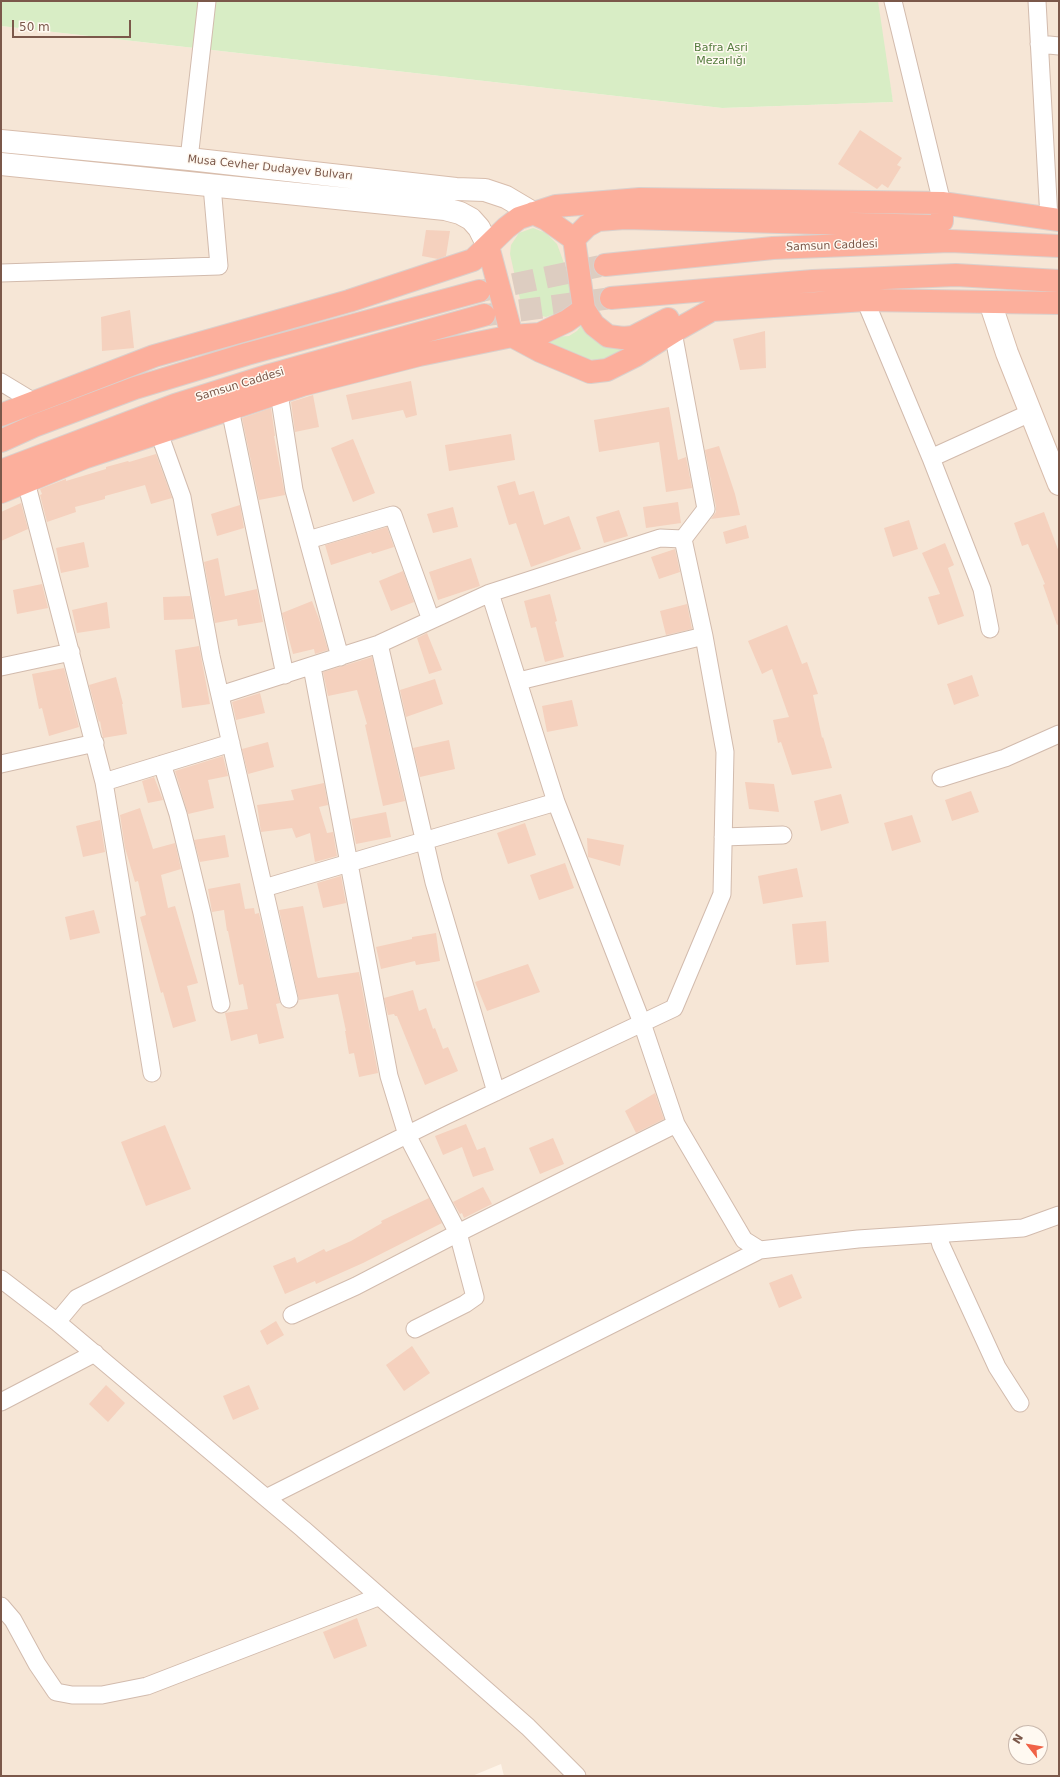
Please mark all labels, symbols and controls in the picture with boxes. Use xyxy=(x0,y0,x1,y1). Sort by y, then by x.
scale bar xyxy=(14,12,133,38)
text: 50 m xyxy=(19,20,50,34)
park label: Bafra Asri Mezarlığı xyxy=(694,41,748,67)
street label: Musa Cevher Dudayev Bulvarı xyxy=(187,153,353,183)
street label: Samsun Caddesi xyxy=(786,238,878,254)
street label: Samsun Caddesi xyxy=(194,365,286,405)
north arrow xyxy=(1008,1725,1048,1765)
text: N xyxy=(1010,1732,1026,1746)

